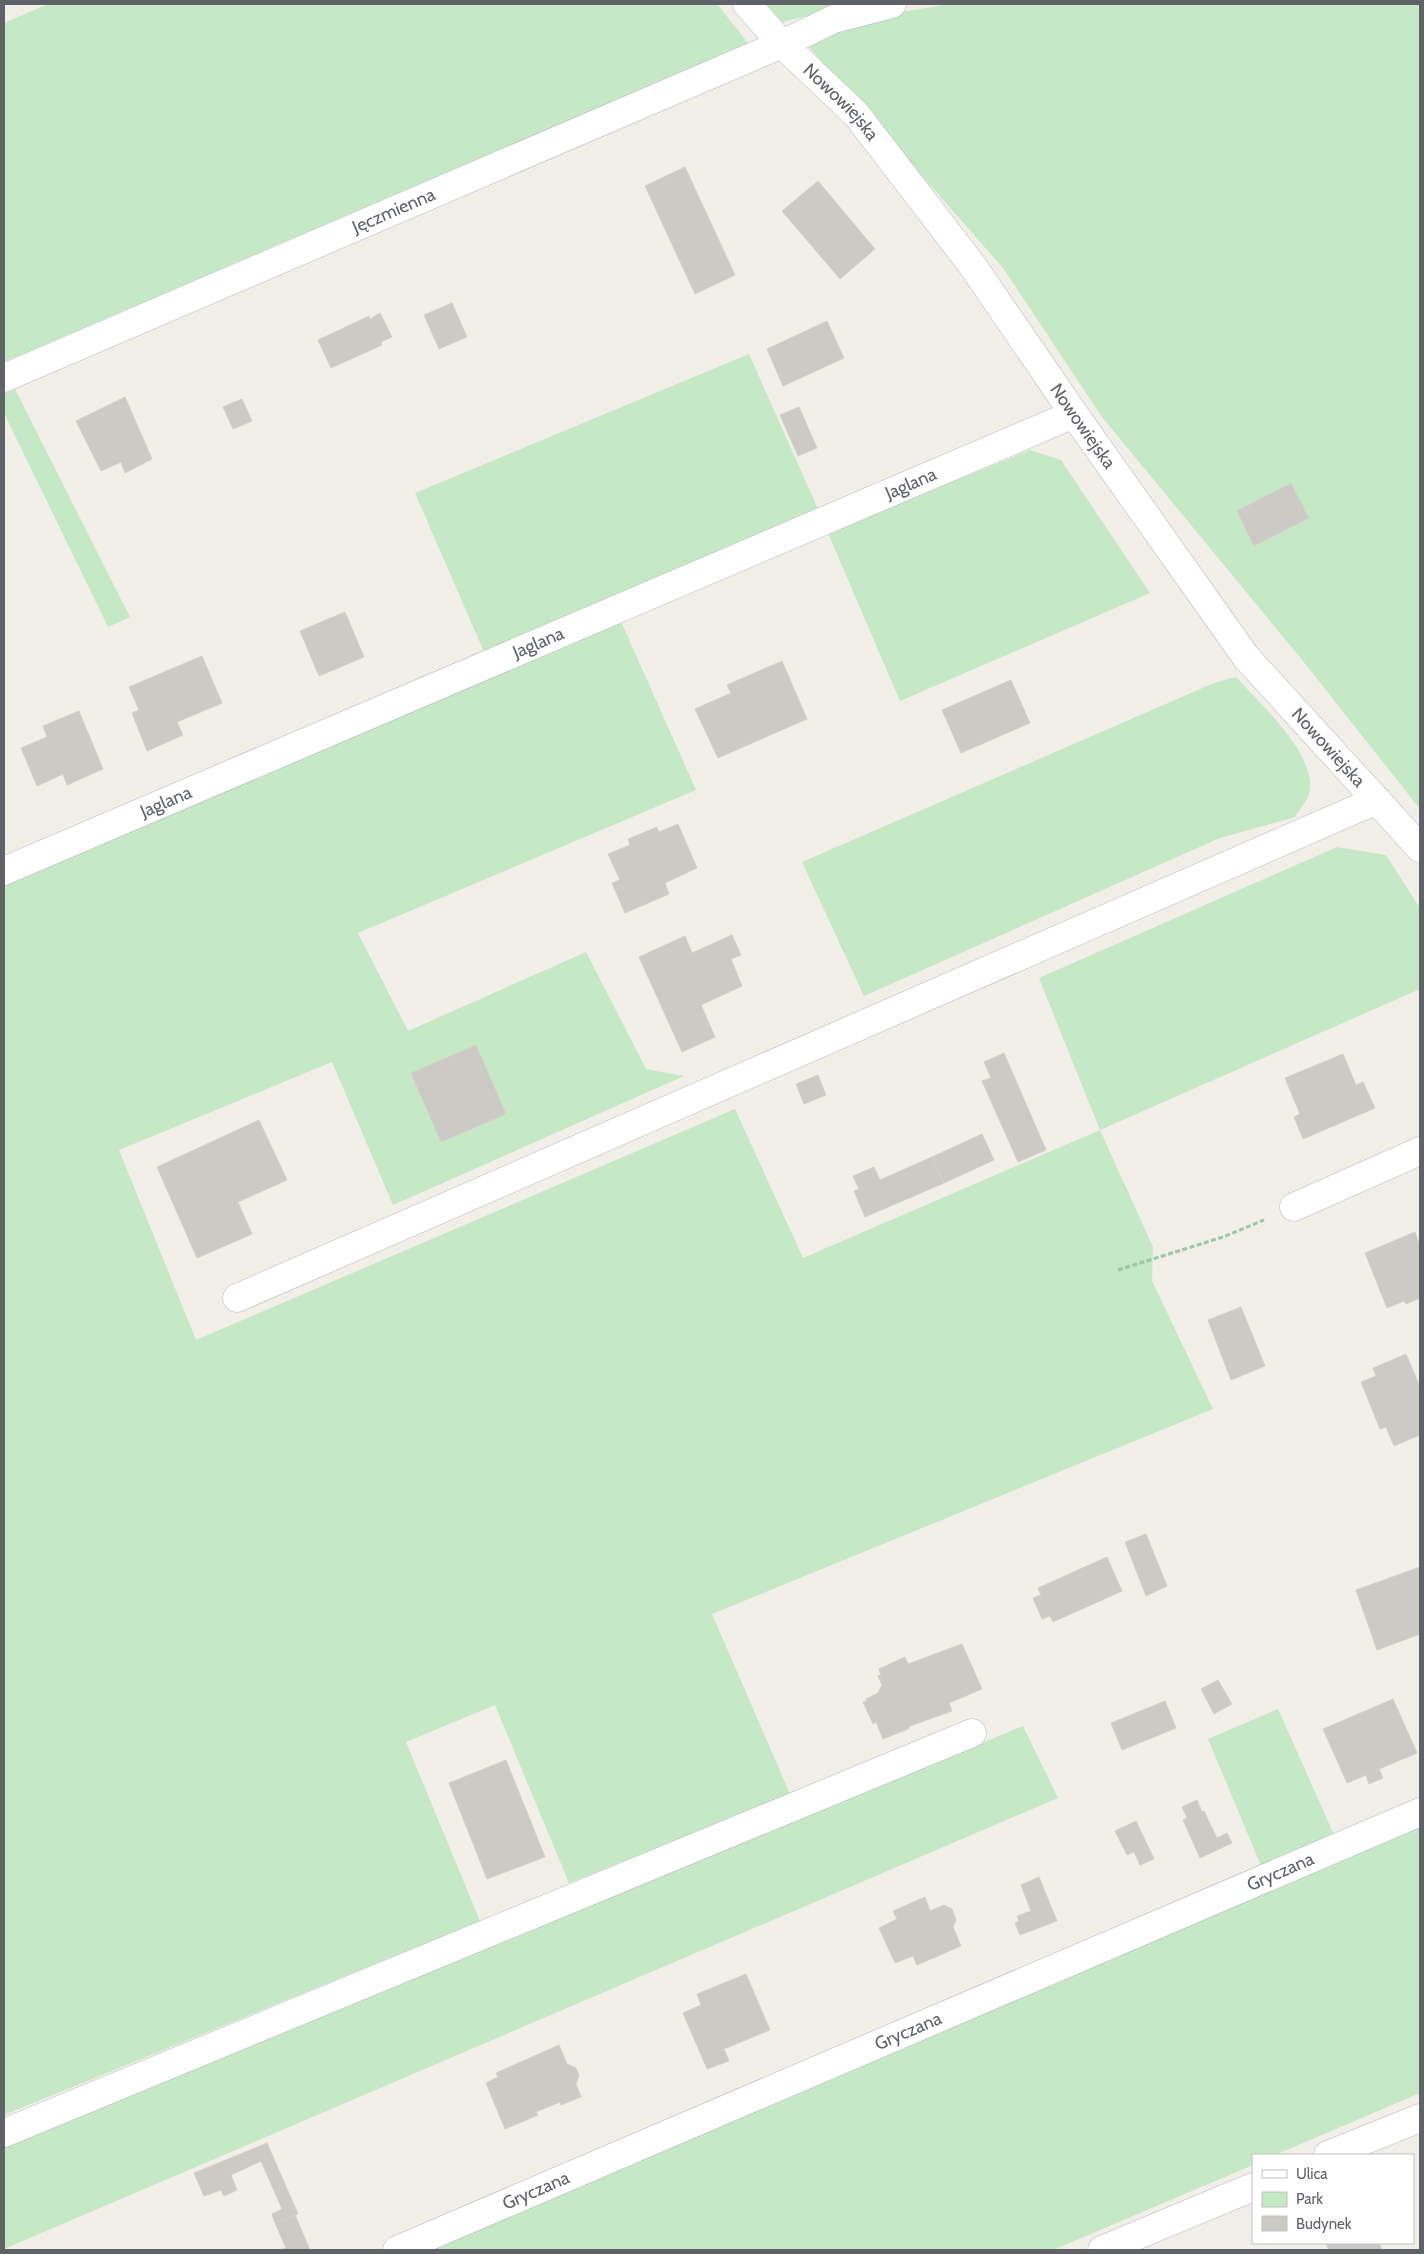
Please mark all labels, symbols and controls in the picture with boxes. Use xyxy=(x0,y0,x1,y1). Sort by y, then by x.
street label: Nowowiejska xyxy=(799,59,884,145)
street label: Jęczmienna xyxy=(348,183,439,239)
street label: Nowowiejska xyxy=(1045,379,1120,473)
street label: Jaglana xyxy=(881,463,940,505)
street label: Jaglana xyxy=(508,622,568,664)
street label: Nowowiejska xyxy=(1287,703,1370,792)
street label: Jaglana xyxy=(136,781,195,823)
street label: Gryczana xyxy=(1244,1848,1318,1896)
street label: Gryczana xyxy=(871,2007,945,2055)
legend xyxy=(1252,2154,1414,2244)
text: Ulica xyxy=(1296,2165,1328,2183)
street label: Gryczana xyxy=(499,2166,573,2215)
text: Park xyxy=(1296,2190,1323,2208)
text: Budynek xyxy=(1296,2215,1352,2233)

